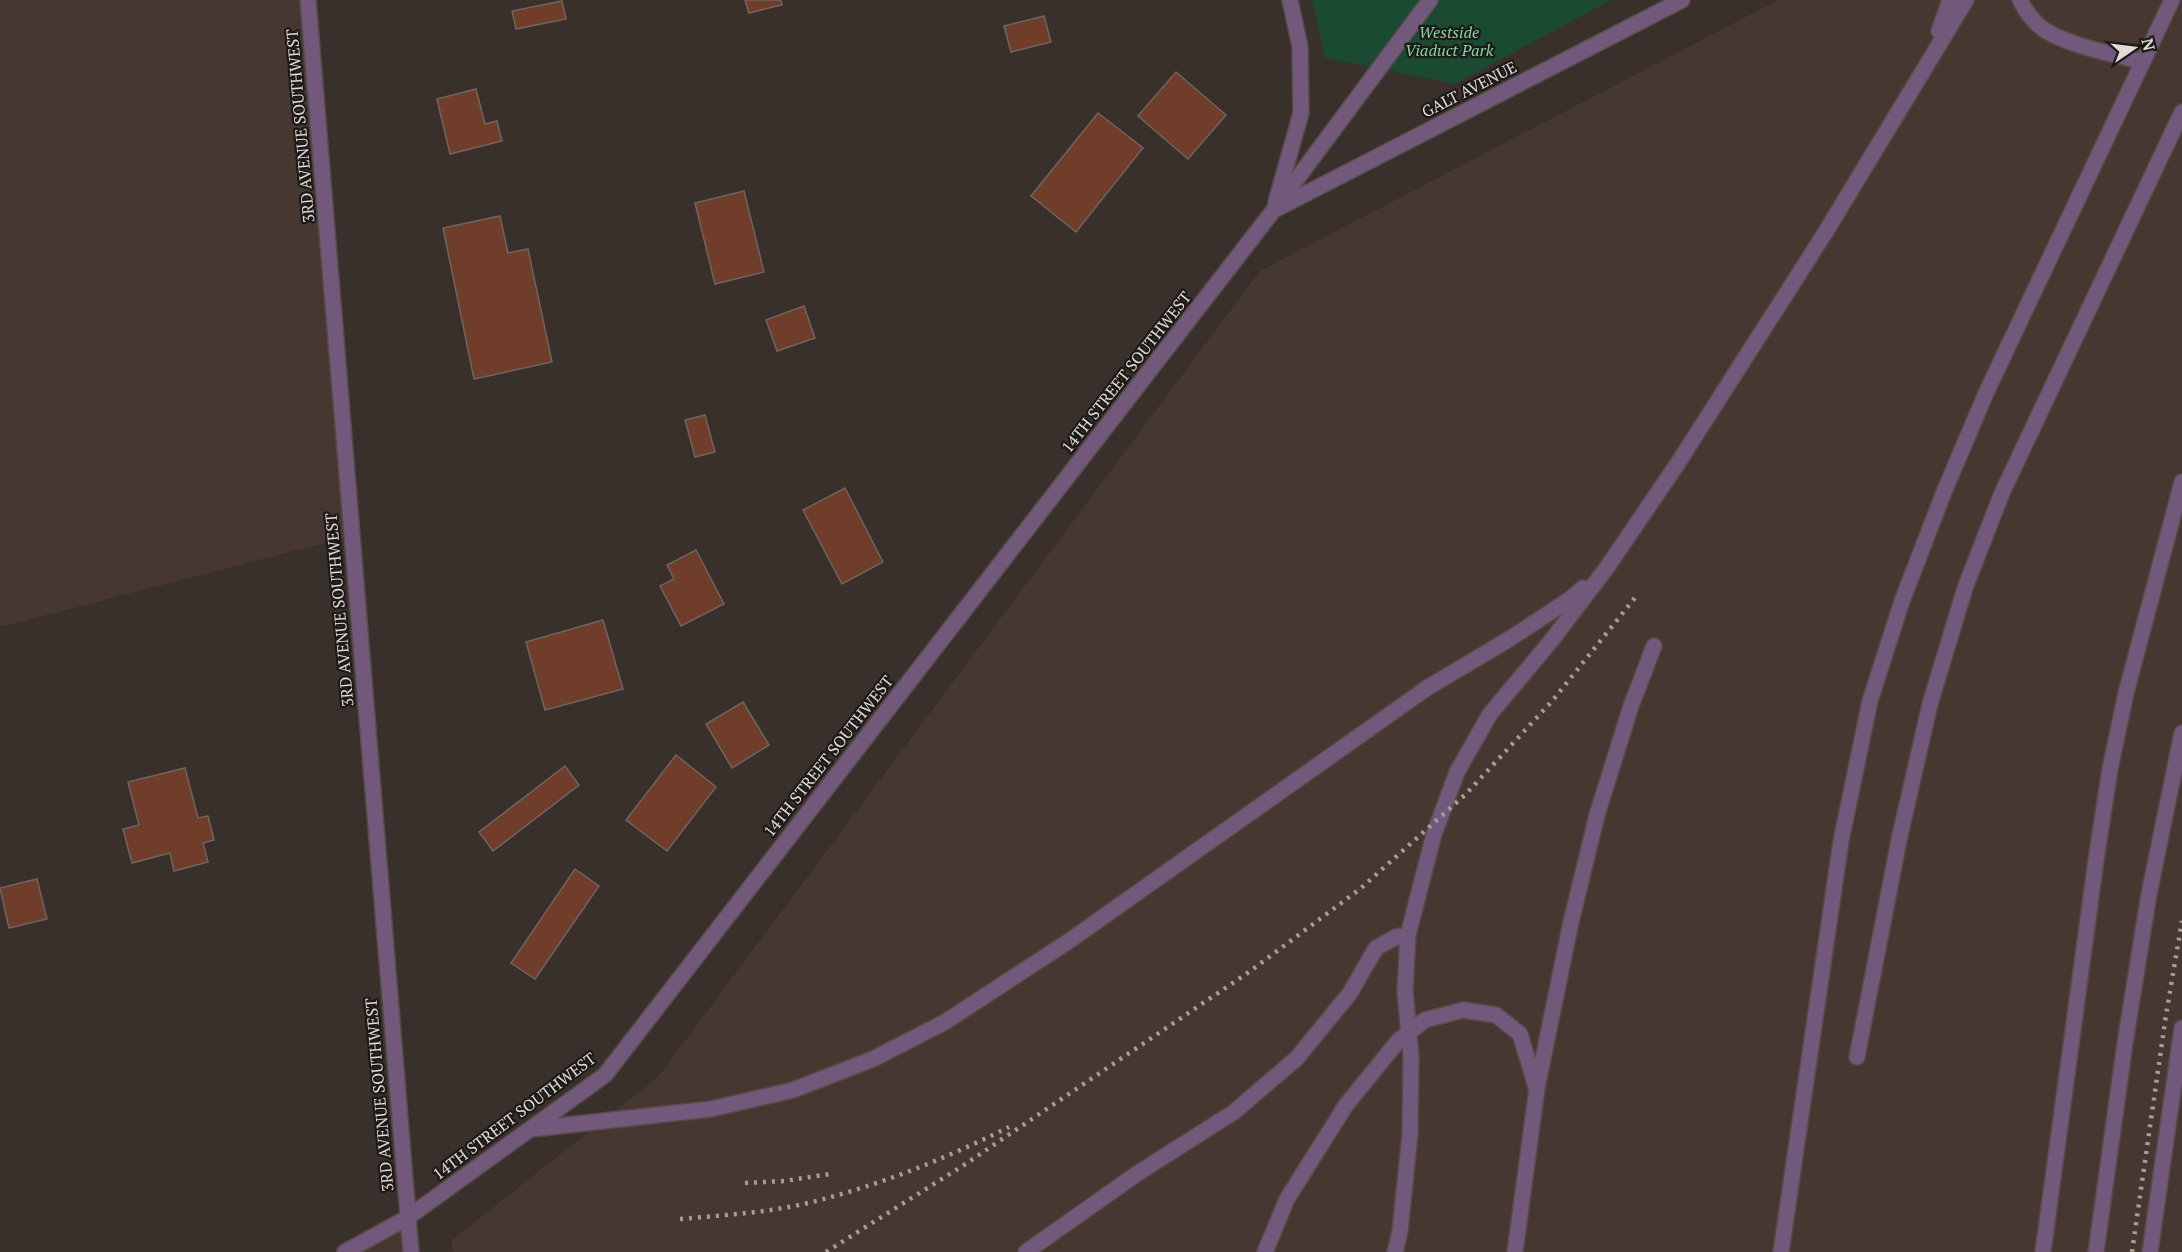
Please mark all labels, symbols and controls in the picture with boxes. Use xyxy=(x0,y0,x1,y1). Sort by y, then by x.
north arrow xyxy=(2104,18,2164,78)
park label: Westside Viaduct Park xyxy=(1405,21,1494,61)
street label: 3RD AVENUE SOUTHWEST xyxy=(281,28,319,224)
text: N xyxy=(2136,36,2161,53)
street label: GALT AVENUE xyxy=(1418,56,1520,122)
street label: 14TH STREET SOUTHWEST xyxy=(1056,287,1196,457)
street label: 3RD AVENUE SOUTHWEST xyxy=(320,512,358,708)
street label: 14TH STREET SOUTHWEST xyxy=(758,671,898,841)
street label: 3RD AVENUE SOUTHWEST xyxy=(360,997,398,1193)
street label: 14TH STREET SOUTHWEST xyxy=(428,1047,600,1185)

